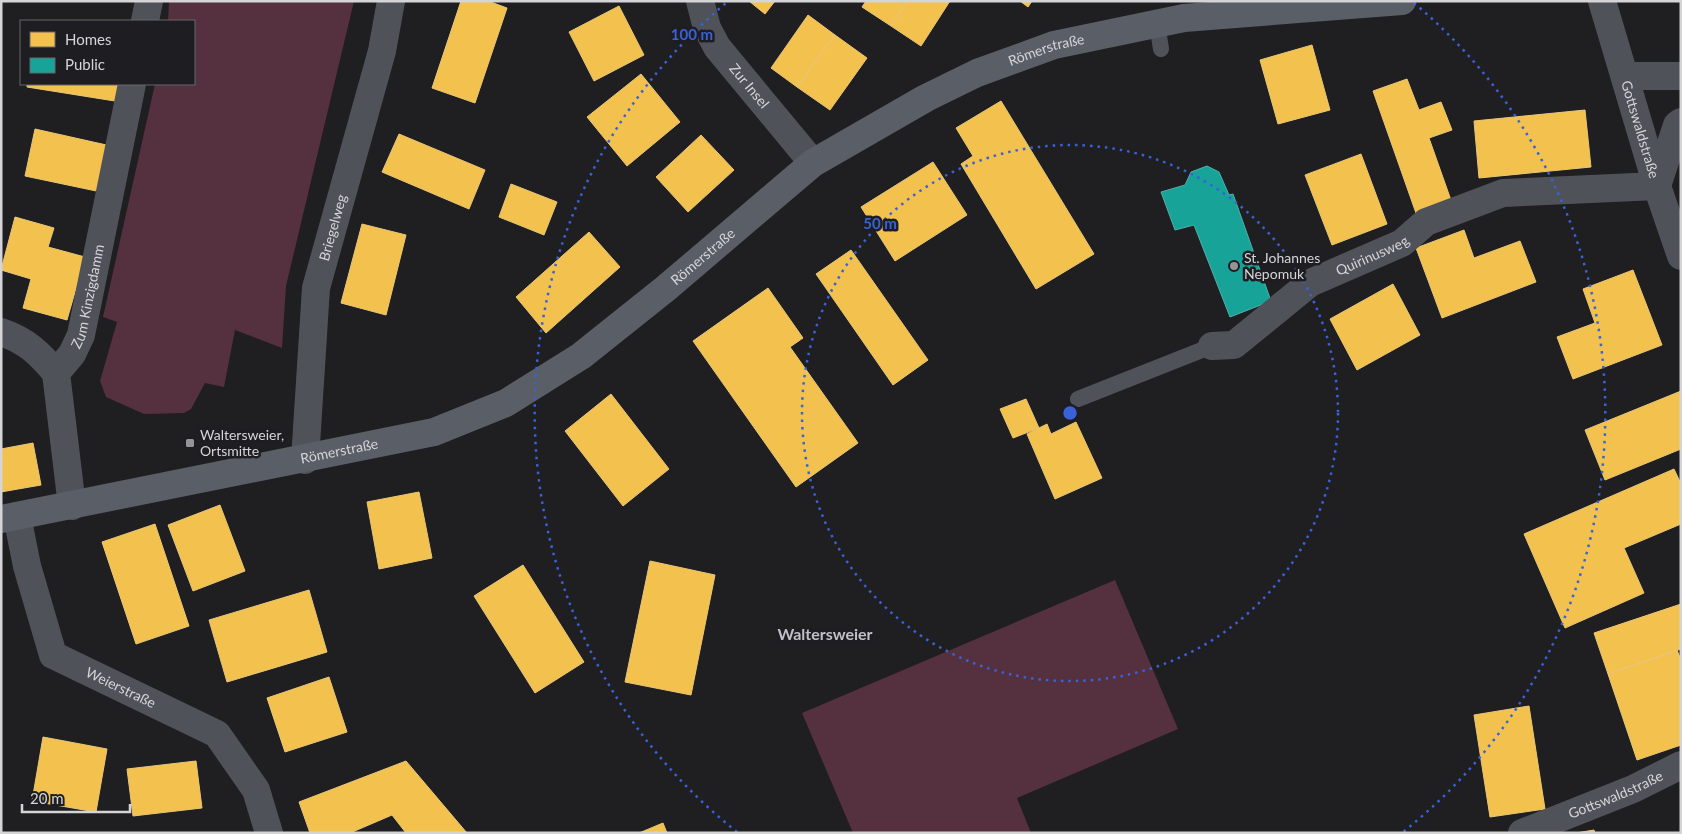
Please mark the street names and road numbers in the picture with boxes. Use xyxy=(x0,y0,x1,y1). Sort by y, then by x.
street label: Römerstraße xyxy=(1006,30,1086,69)
street label: Zur Insel xyxy=(726,60,773,111)
street label: Gottswaldstraße xyxy=(1618,78,1663,180)
street label: Briegelweg xyxy=(315,192,350,263)
street label: Römerstraße xyxy=(667,224,738,288)
street label: Quirinusweg xyxy=(1333,232,1412,279)
street label: Zum Kinzigdamm xyxy=(67,243,107,351)
street label: Römerstraße xyxy=(299,434,379,467)
street label: Weierstraße xyxy=(83,663,159,711)
street label: Gottswaldstraße xyxy=(1566,767,1665,822)

